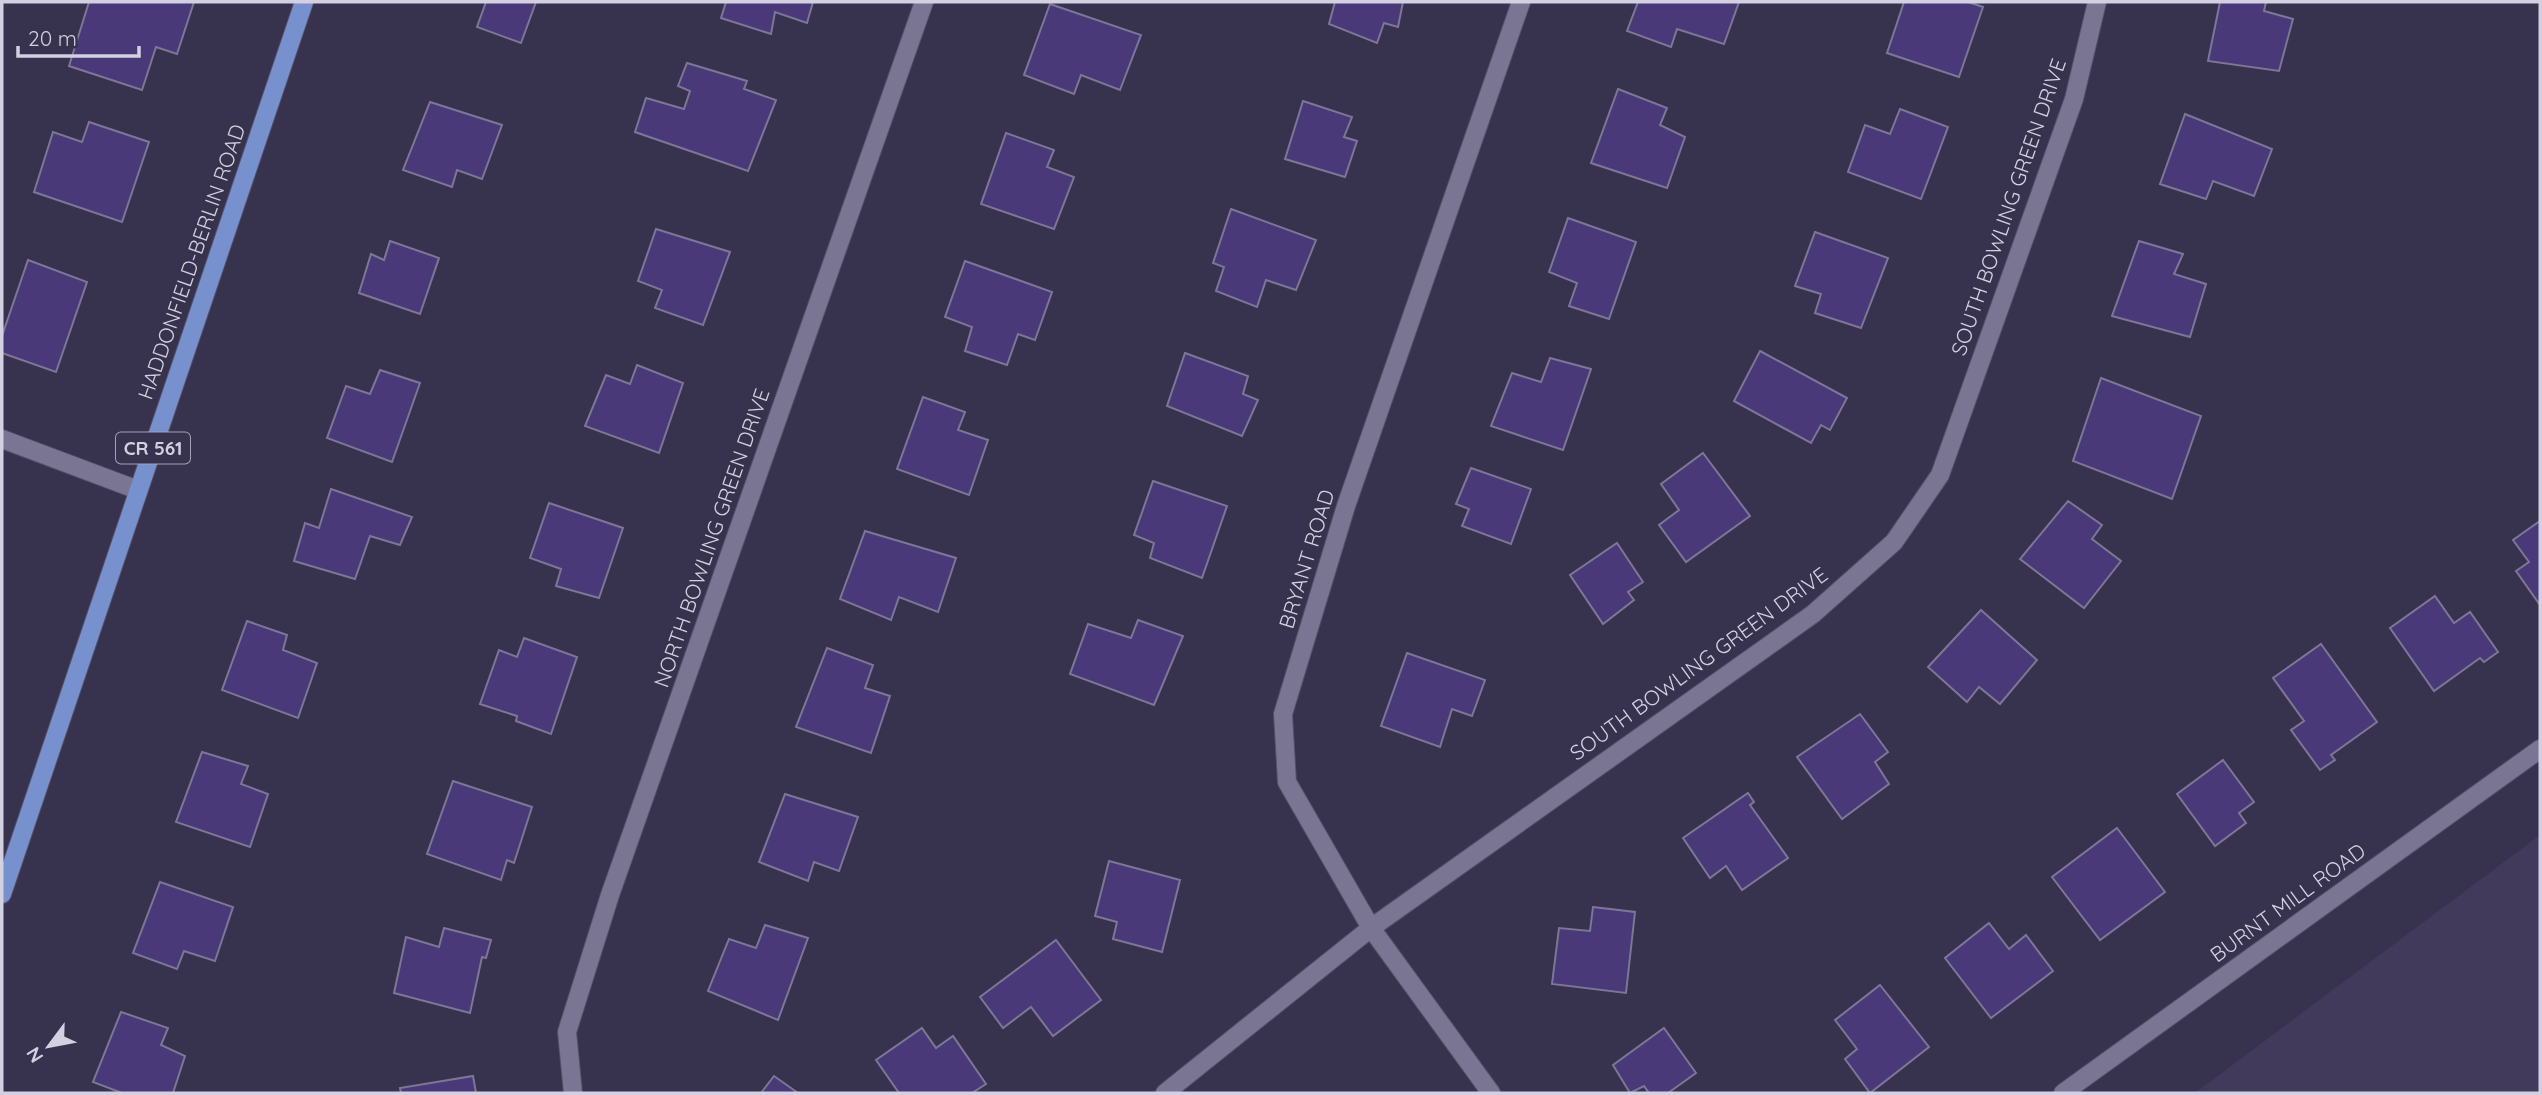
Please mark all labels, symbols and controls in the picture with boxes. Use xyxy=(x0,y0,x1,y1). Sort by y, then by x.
scale bar xyxy=(18,14,138,58)
text: 20 m xyxy=(28,25,77,51)
street label: SOUTH BOWLING GREEN DRIVE xyxy=(1945,55,2071,359)
street label: HADDONFIELD-BERLIN ROAD xyxy=(132,121,250,403)
street label: NORTH BOWLING GREEN DRIVE xyxy=(648,385,775,691)
road number: CR 561 xyxy=(116,432,190,463)
street label: BRYANT ROAD xyxy=(1273,486,1340,631)
street label: SOUTH BOWLING GREEN DRIVE xyxy=(1564,561,1832,765)
street label: BURNT MILL ROAD xyxy=(2205,837,2370,967)
north arrow xyxy=(14,1011,84,1081)
text: N xyxy=(21,1043,48,1067)

